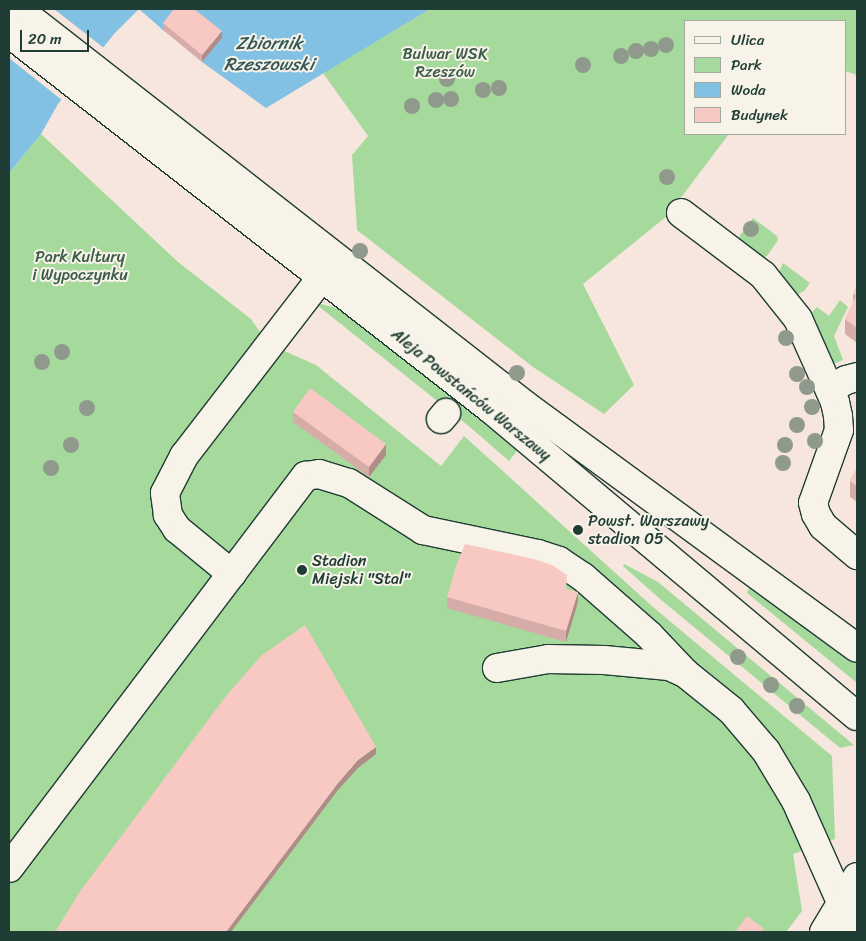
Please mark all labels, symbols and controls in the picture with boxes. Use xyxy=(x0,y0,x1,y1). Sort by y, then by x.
scale bar xyxy=(22,20,91,52)
legend xyxy=(684,20,846,135)
text: 20 m xyxy=(28,26,62,52)
text: Ulica xyxy=(731,27,764,53)
water label: Zbiornik Rzeszowski xyxy=(224,33,314,76)
park label: Bulwar WSK Rzeszów xyxy=(402,44,488,82)
text: Park xyxy=(731,52,762,78)
text: Woda xyxy=(731,77,766,103)
text: Budynek xyxy=(731,102,788,128)
park label: Park Kultury i Wypoczynku xyxy=(32,247,128,285)
street label: Aleja Powstańców Warszawy xyxy=(387,324,555,466)
place label: Powst. Warszawy stadion 05 xyxy=(588,511,709,549)
marker: Powst. Warszawy stadion 05 xyxy=(572,524,584,536)
place label: Stadion Miejski "Stal" xyxy=(312,551,410,589)
marker: Stadion Miejski "Stal" xyxy=(296,564,308,576)

